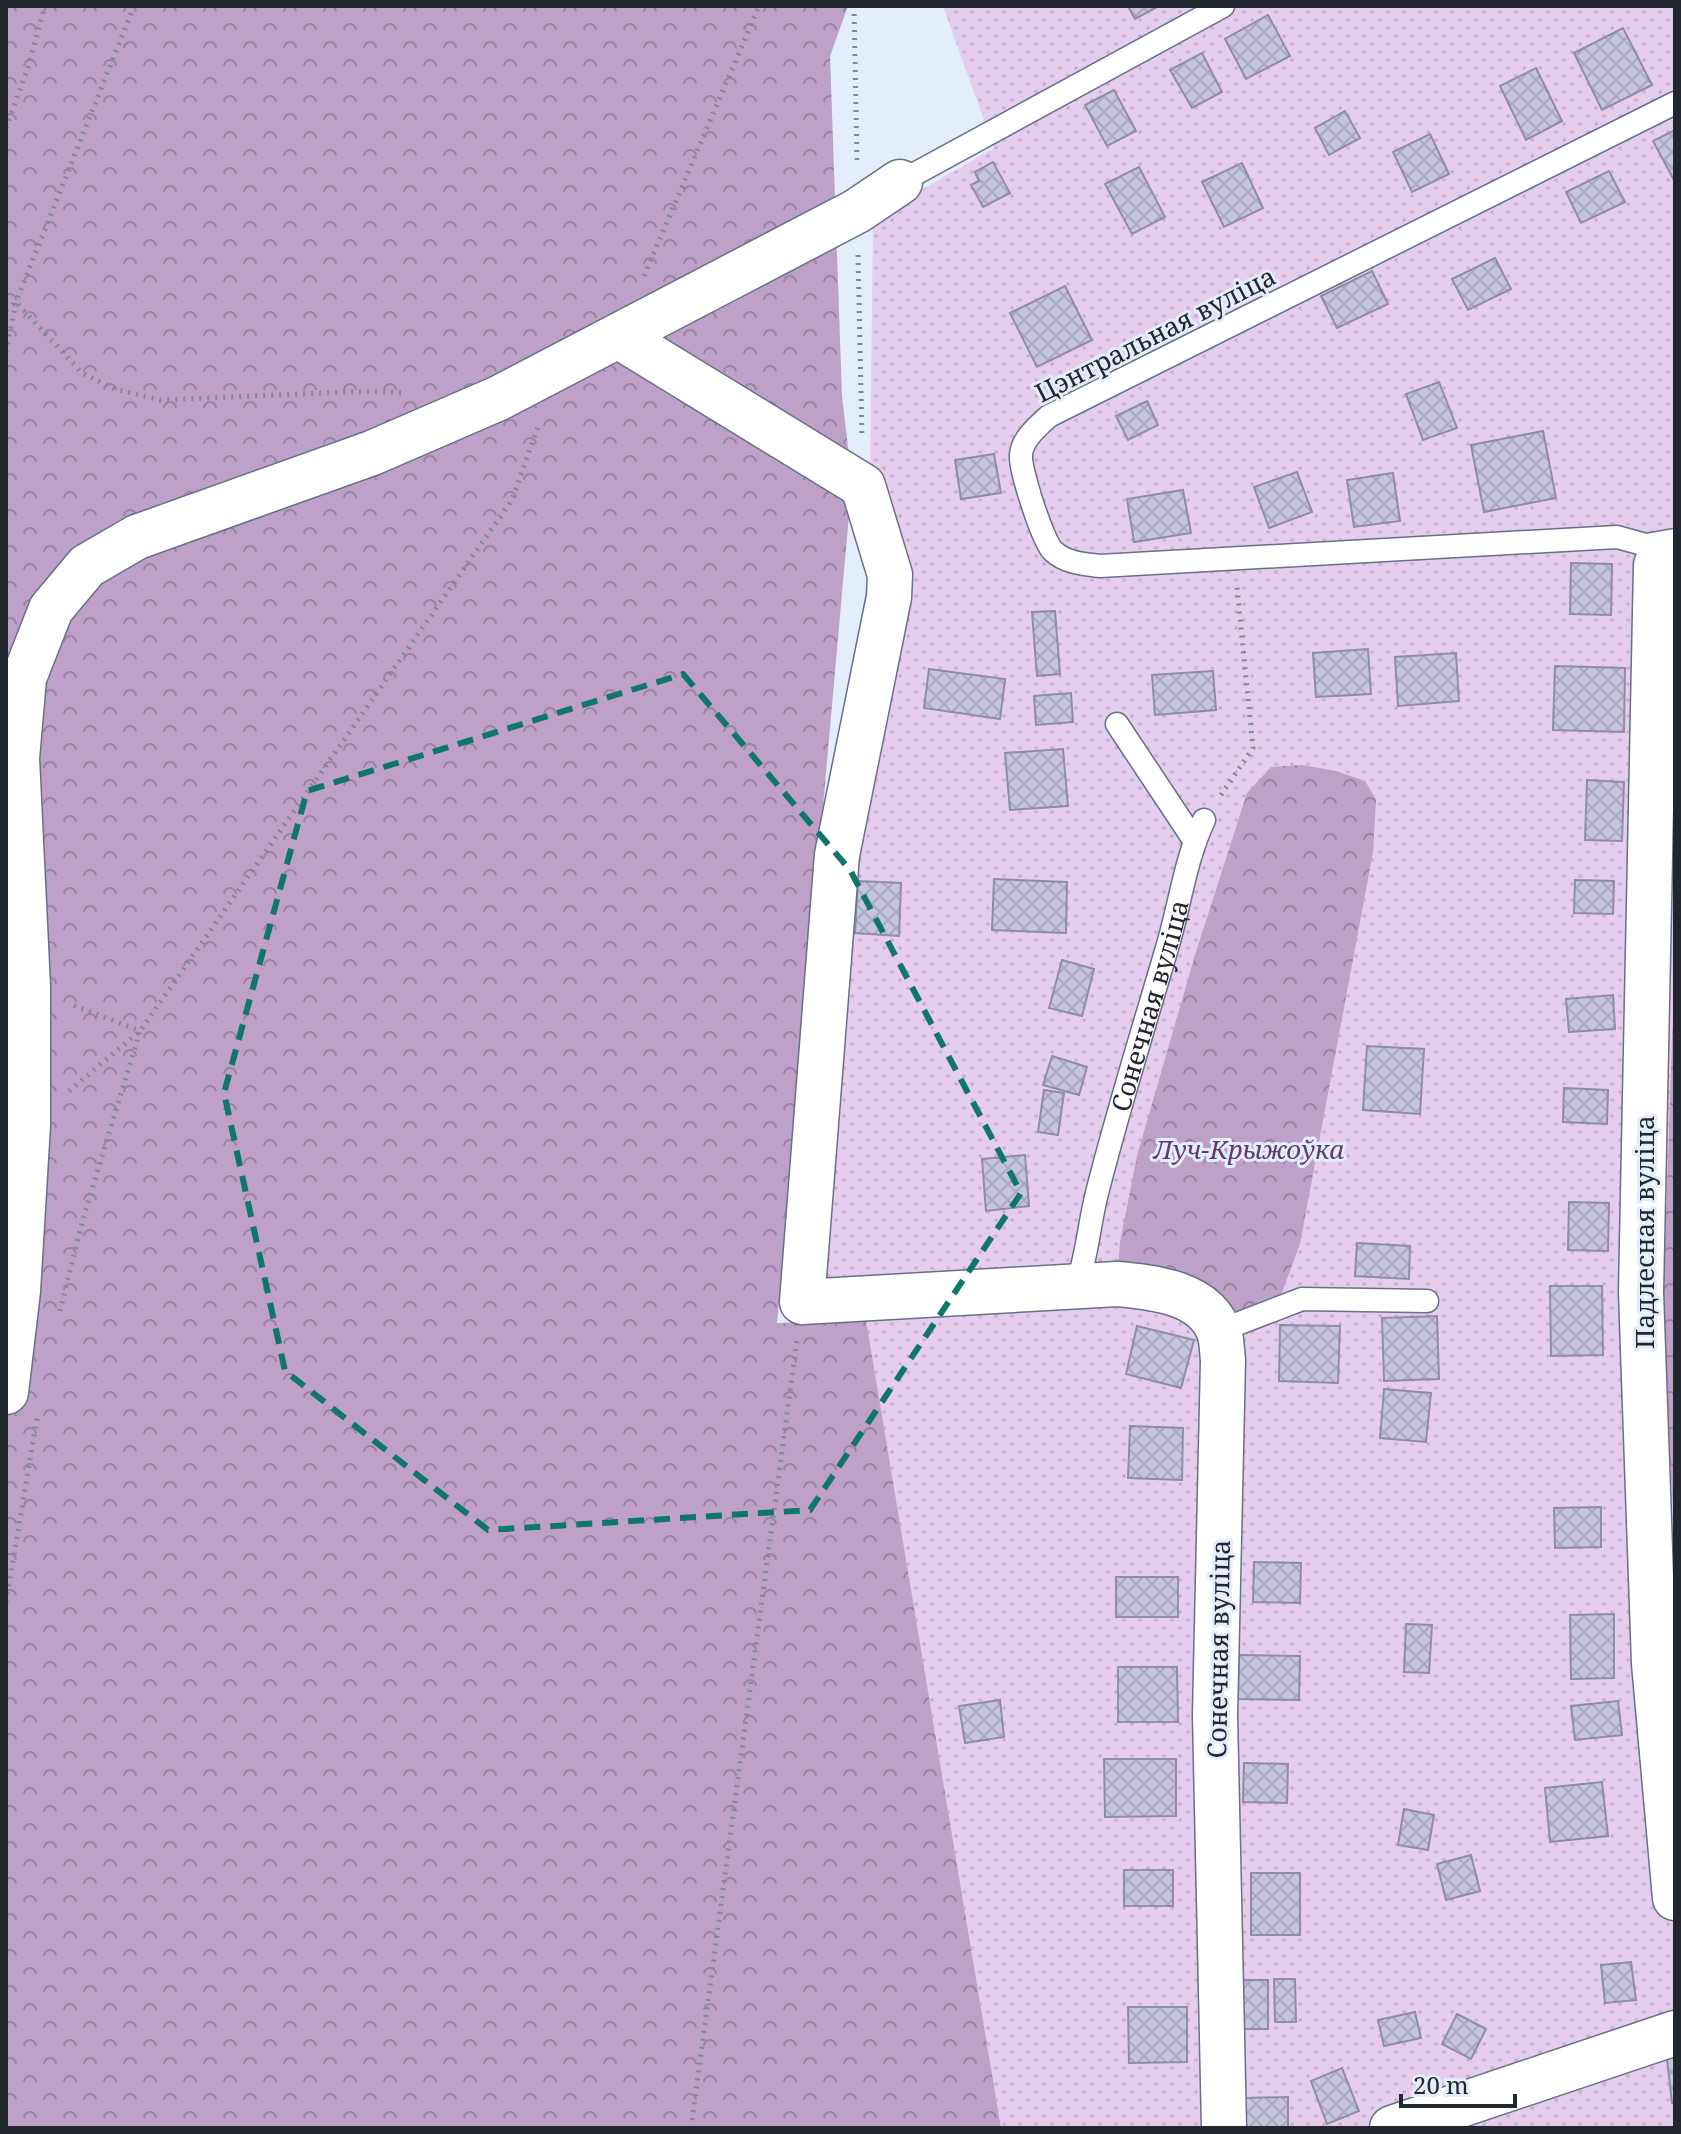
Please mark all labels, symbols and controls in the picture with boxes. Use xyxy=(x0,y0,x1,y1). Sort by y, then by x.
street label: Цэнтральная вуліца xyxy=(1028,258,1282,410)
street label: Сонечная вуліца xyxy=(1102,896,1197,1116)
street label: Падлесная вуліца xyxy=(1626,1115,1662,1349)
park label: Луч-Крыжоўка xyxy=(1153,1131,1345,1167)
street label: Сонечная вуліца xyxy=(1198,1539,1238,1759)
scale bar xyxy=(1401,2058,1515,2108)
text: 20 m xyxy=(1413,2068,1469,2101)

